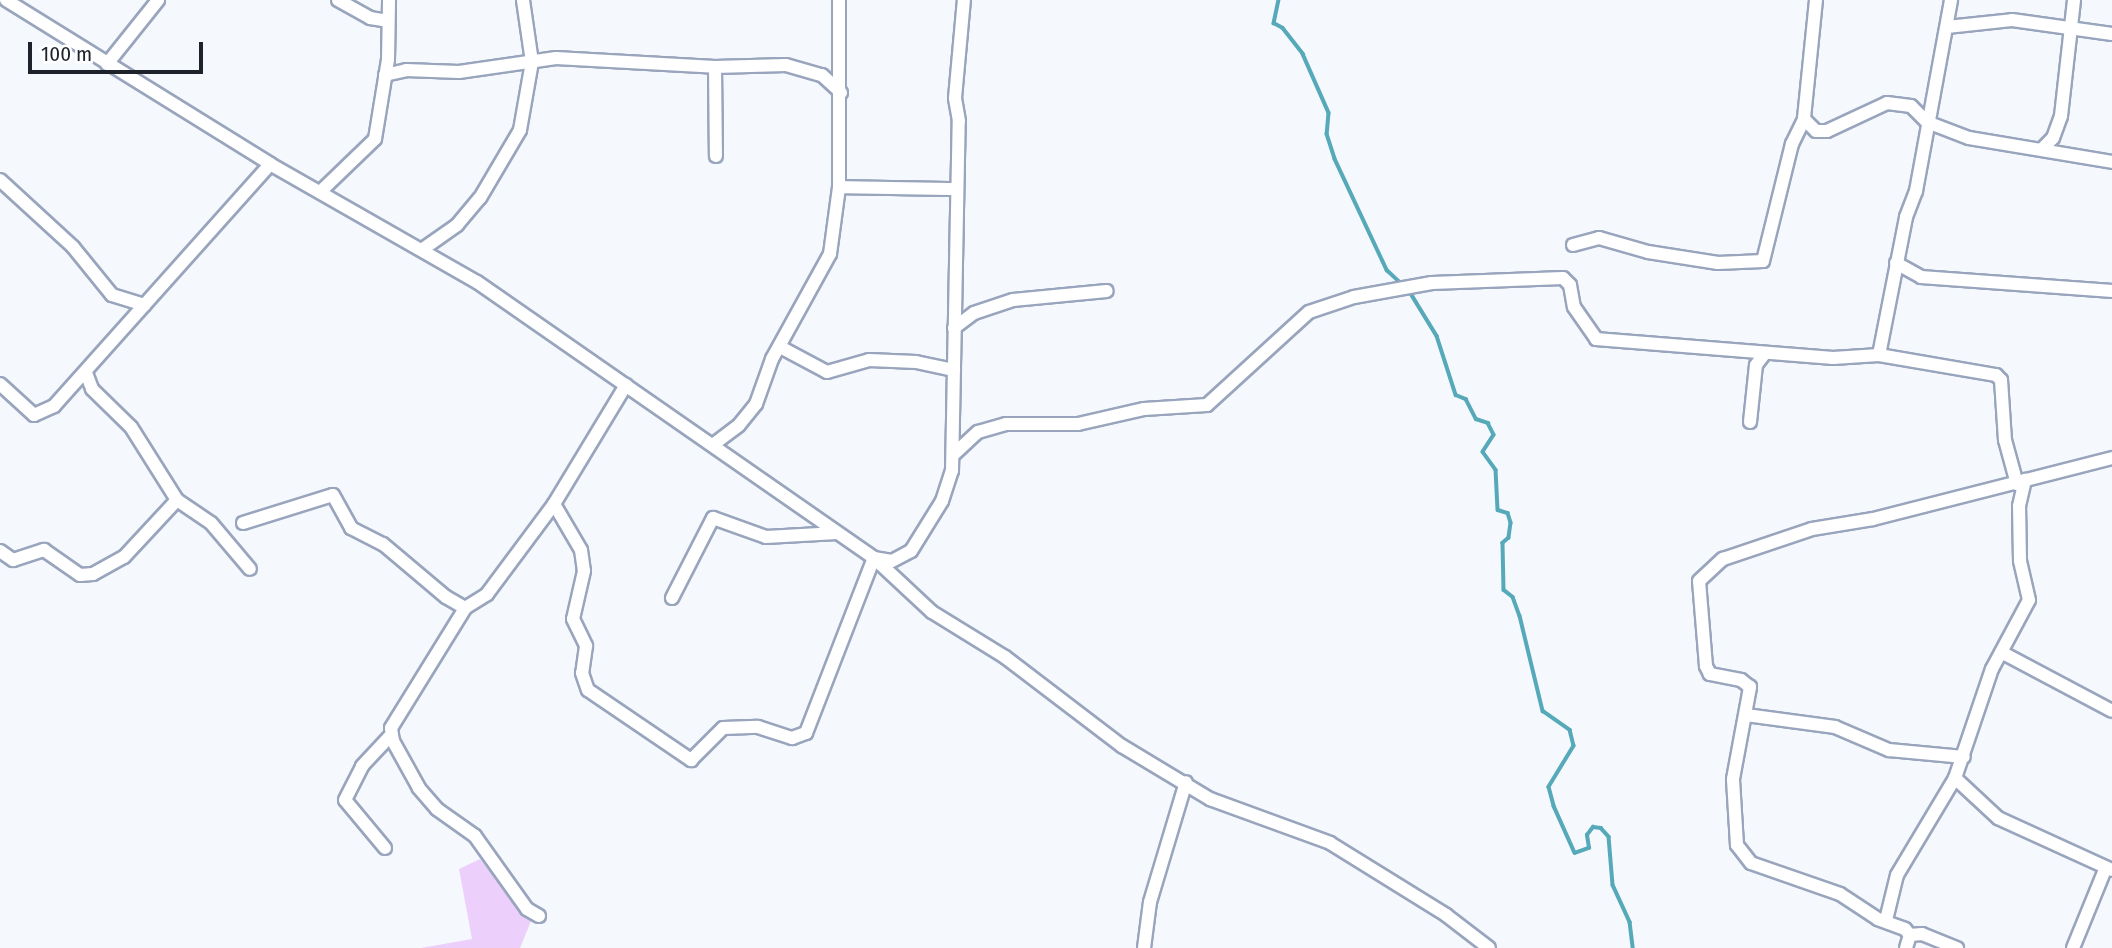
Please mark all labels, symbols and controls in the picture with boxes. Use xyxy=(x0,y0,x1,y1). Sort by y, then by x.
scale bar xyxy=(32,28,206,72)
text: 100 m xyxy=(41,41,92,67)

